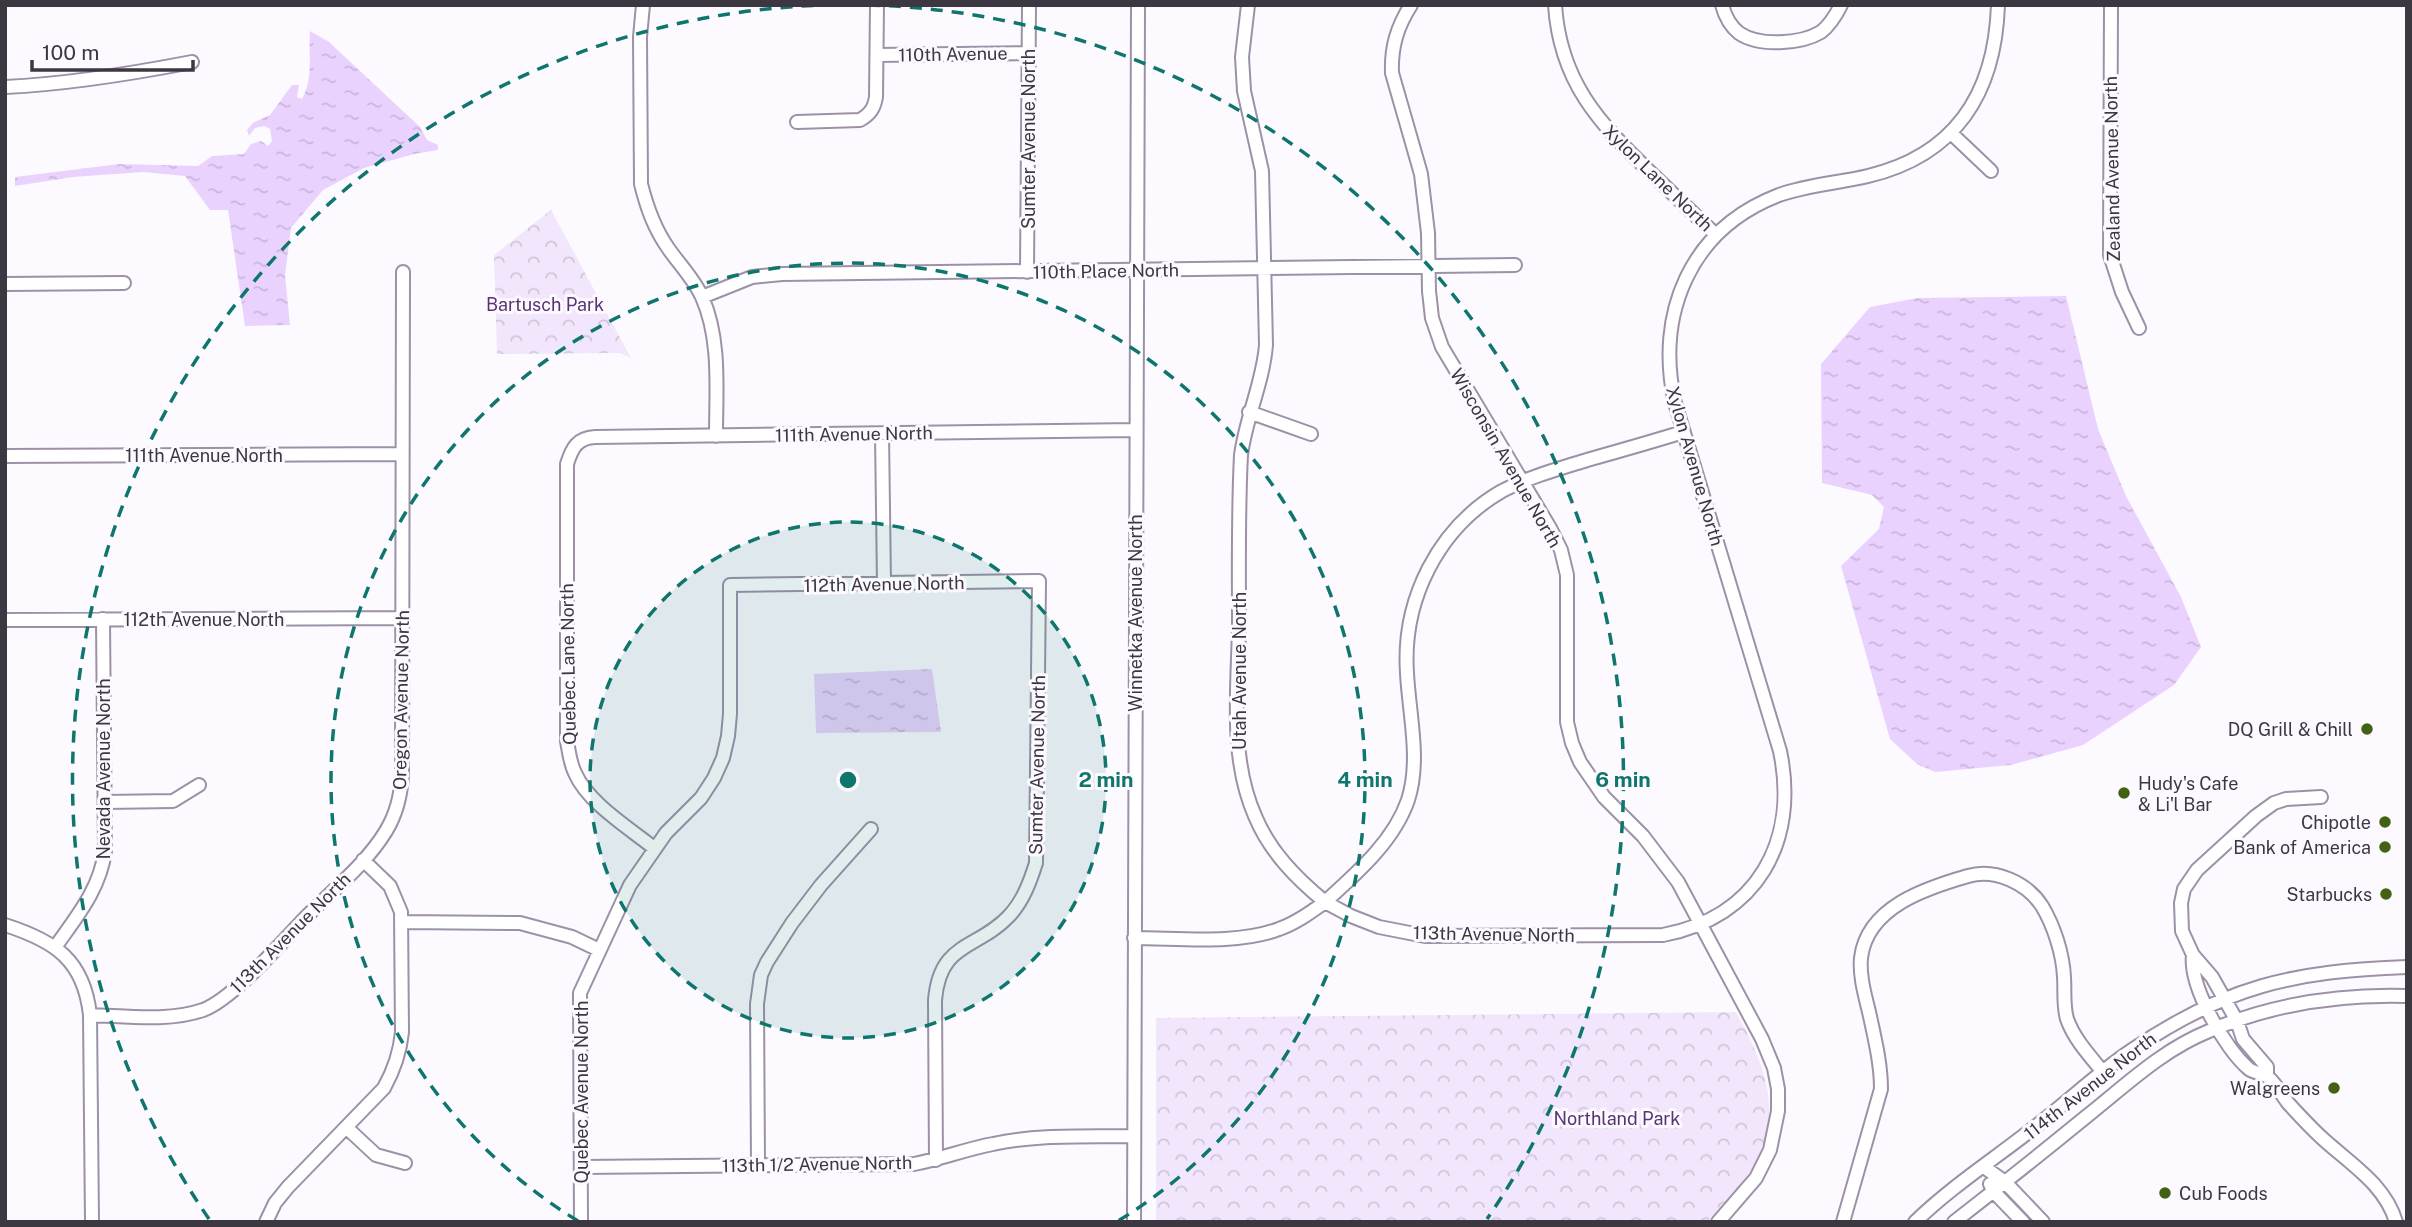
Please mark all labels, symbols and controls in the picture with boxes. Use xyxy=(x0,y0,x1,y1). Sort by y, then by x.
scale bar xyxy=(32,28,192,72)
text: 100 m xyxy=(42,40,99,65)
street label: 110th Avenue xyxy=(898,43,1008,65)
street label: Sumter Avenue North xyxy=(1018,49,1039,229)
street label: Zealand Avenue North xyxy=(2100,76,2124,262)
street label: Xylon Lane North xyxy=(1599,120,1717,236)
street label: 110th Place North xyxy=(1033,259,1179,283)
park label: Bartusch Park xyxy=(486,294,604,315)
street label: Wisconsin Avenue North xyxy=(1446,365,1566,551)
street label: Xylon Avenue North xyxy=(1662,384,1728,548)
street label: 111th Avenue North xyxy=(775,422,933,446)
street label: 111th Avenue North xyxy=(125,445,283,466)
street label: Winnetka Avenue North xyxy=(1125,514,1146,712)
street label: 112th Avenue North xyxy=(803,572,965,596)
street label: Quebec Lane North xyxy=(556,583,580,745)
street label: Utah Avenue North xyxy=(1229,592,1250,750)
street label: 112th Avenue North xyxy=(124,609,285,630)
street label: Oregon Avenue North xyxy=(389,610,413,790)
street label: Sumter Avenue North xyxy=(1025,675,1049,855)
street label: Nevada Avenue North xyxy=(93,678,114,860)
place label: DQ Grill & Chill xyxy=(2228,719,2353,740)
marker: DQ Grill & Chill xyxy=(2359,721,2375,737)
text: 2 min xyxy=(1078,767,1134,792)
text: 4 min xyxy=(1337,767,1393,792)
text: 6 min xyxy=(1595,767,1651,792)
centre of rings xyxy=(836,768,860,792)
place label: Hudy's Cafe & Li'l Bar xyxy=(2138,773,2238,815)
marker: Hudy's Cafe & Li'l Bar xyxy=(2116,785,2132,801)
place label: Chipotle xyxy=(2301,812,2371,833)
marker: Chipotle xyxy=(2377,814,2393,830)
place label: Bank of America xyxy=(2233,837,2371,858)
marker: Bank of America xyxy=(2377,839,2393,855)
street label: 113th Avenue North xyxy=(225,868,355,998)
place label: Starbucks xyxy=(2287,884,2372,905)
marker: Starbucks xyxy=(2378,886,2394,902)
street label: 113th Avenue North xyxy=(1413,922,1575,946)
street label: Quebec Avenue North xyxy=(571,1001,592,1183)
street label: 114th Avenue North xyxy=(2020,1028,2160,1144)
place label: Walgreens xyxy=(2230,1078,2320,1099)
marker: Walgreens xyxy=(2326,1080,2342,1096)
park label: Northland Park xyxy=(1554,1108,1680,1129)
street label: 113th 1/2 Avenue North xyxy=(722,1152,912,1176)
place label: Cub Foods xyxy=(2179,1183,2268,1204)
marker: Cub Foods xyxy=(2157,1185,2173,1201)

